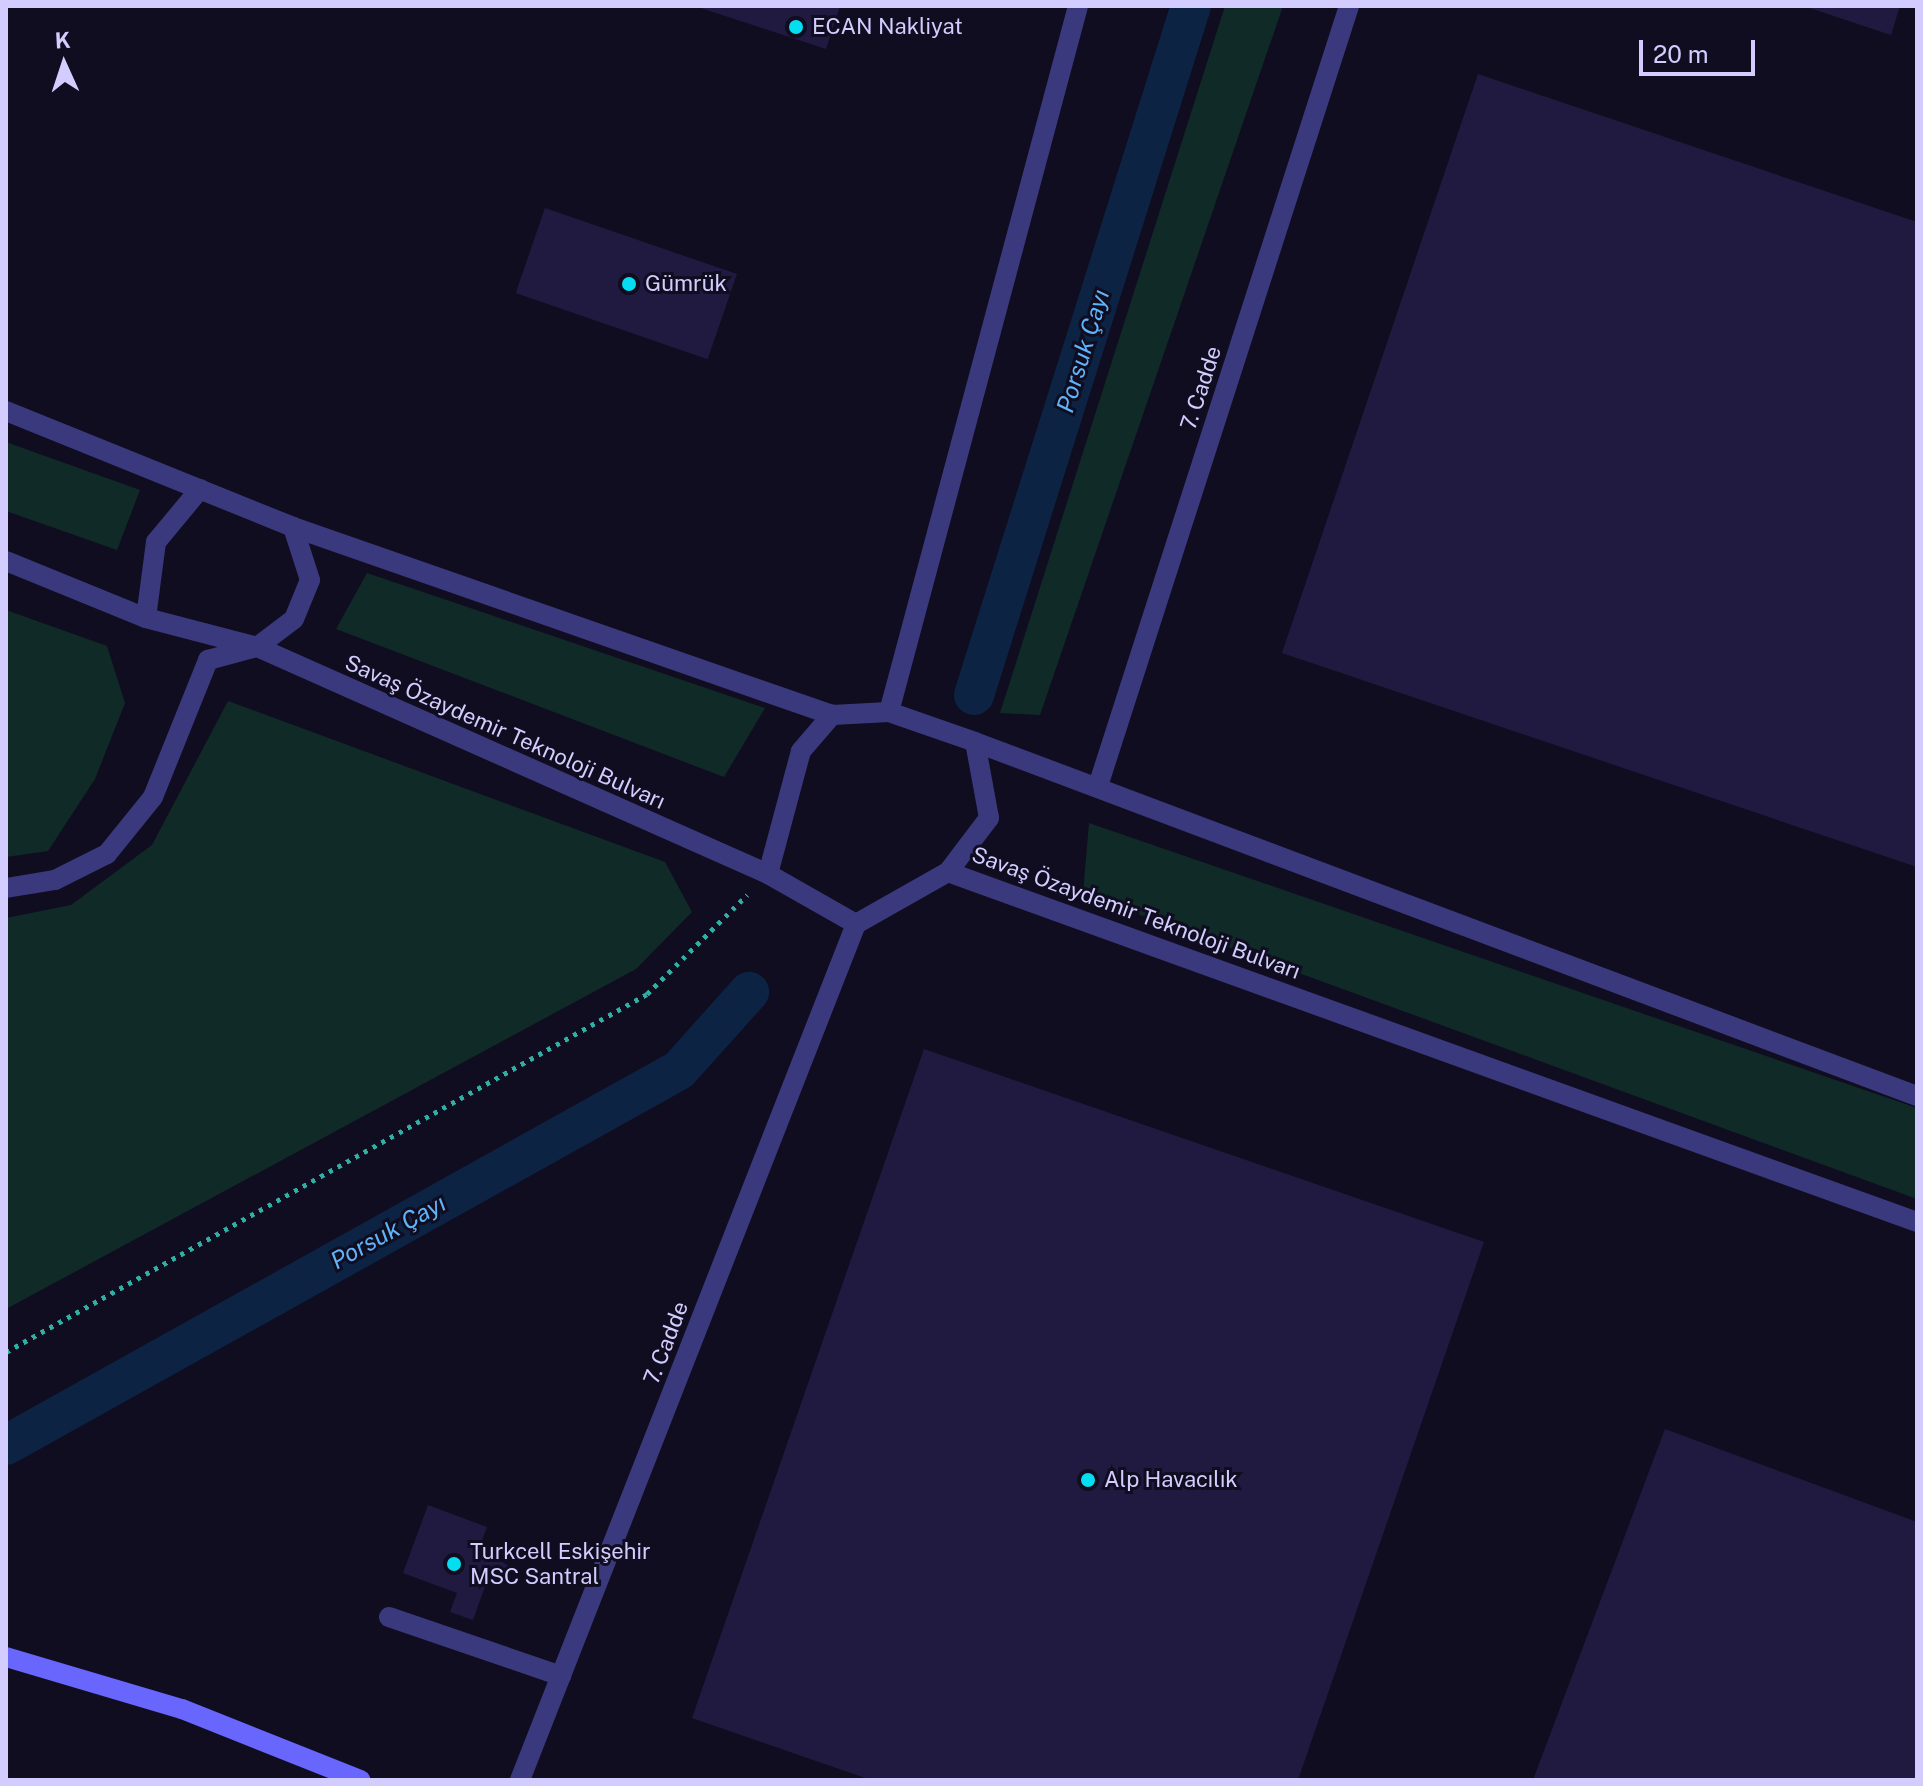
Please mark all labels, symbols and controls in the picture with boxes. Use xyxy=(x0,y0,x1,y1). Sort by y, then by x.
place label: ECAN Nakliyat xyxy=(812,14,963,40)
marker: ECAN Nakliyat xyxy=(787,18,805,36)
north arrow xyxy=(24,24,104,104)
scale bar xyxy=(1643,24,1759,74)
text: K xyxy=(54,27,71,53)
text: 20 m xyxy=(1653,40,1709,68)
place label: Gümrük xyxy=(645,271,727,297)
marker: Gümrük xyxy=(620,275,638,293)
water label: Porsuk Çayı xyxy=(1051,286,1115,416)
street label: 7. Cadde xyxy=(1175,343,1227,433)
street label: Savaş Özaydemir Teknoloji Bulvarı xyxy=(341,649,669,815)
street label: Savaş Özaydemir Teknoloji Bulvarı xyxy=(968,841,1304,985)
water label: Porsuk Çayı xyxy=(325,1189,451,1275)
street label: 7. Cadde xyxy=(638,1298,694,1388)
place label: Alp Havacılık xyxy=(1104,1467,1238,1493)
marker: Alp Havacılık xyxy=(1079,1471,1097,1489)
place label: Turkcell Eskişehir MSC Santral xyxy=(470,1538,651,1590)
marker: Turkcell Eskişehir MSC Santral xyxy=(445,1555,463,1573)

